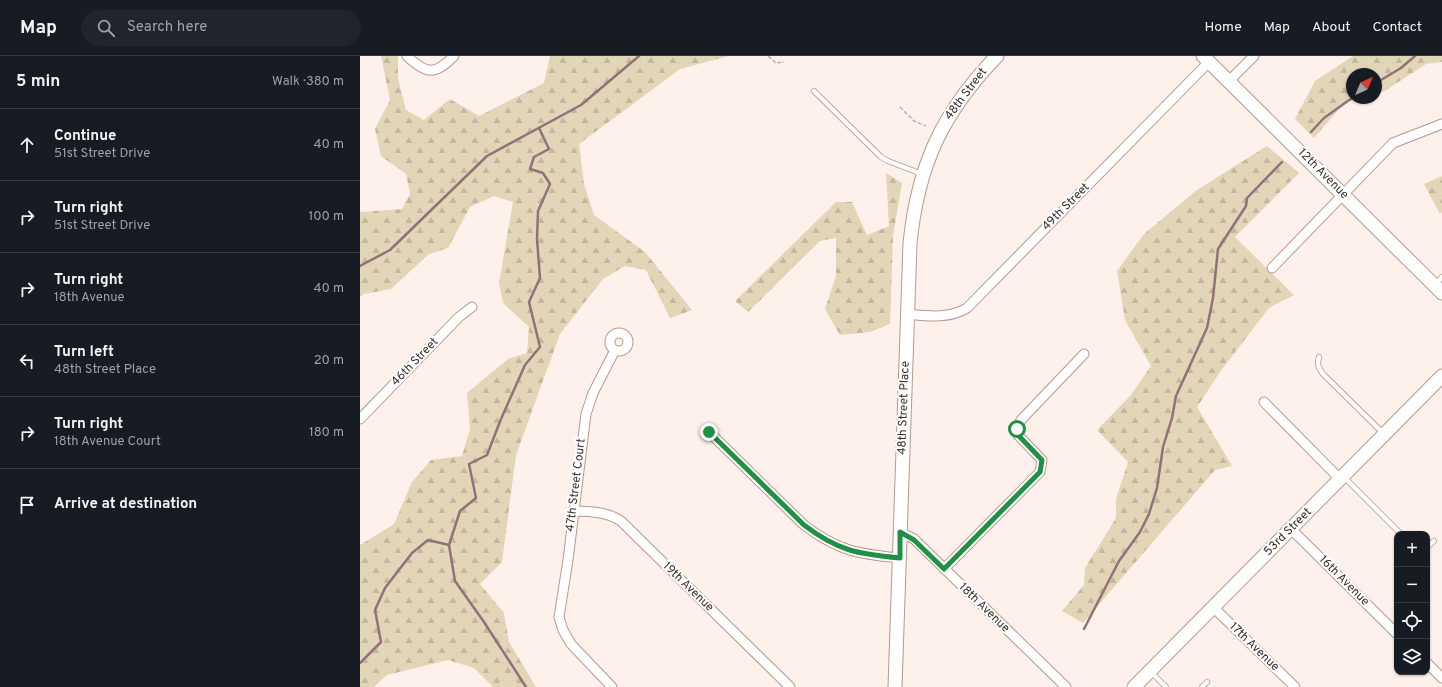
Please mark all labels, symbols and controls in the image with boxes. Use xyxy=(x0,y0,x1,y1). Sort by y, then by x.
search box xyxy=(81,10,361,46)
text: Map xyxy=(20,16,57,40)
icon: search xyxy=(95,17,117,39)
text: Search here xyxy=(127,18,207,37)
text: Home xyxy=(1205,19,1242,36)
text: Map xyxy=(1264,19,1290,36)
text: About xyxy=(1312,19,1351,36)
text: Contact xyxy=(1373,19,1422,36)
street label: 48th Street xyxy=(941,65,991,123)
north arrow xyxy=(1346,68,1382,104)
text: 5 min xyxy=(16,71,60,93)
text: Walk · 380 m xyxy=(272,74,344,90)
text: Continue xyxy=(54,127,116,146)
icon: ahead xyxy=(16,134,38,156)
text: 40 m xyxy=(314,137,344,153)
street label: 12th Avenue xyxy=(1294,145,1352,203)
text: 51st Street Drive xyxy=(54,146,150,162)
street label: 49th Street xyxy=(1039,180,1093,234)
text: Turn right xyxy=(54,199,123,218)
icon: right xyxy=(16,206,38,228)
text: 100 m xyxy=(308,209,344,225)
text: 51st Street Drive xyxy=(54,218,150,234)
text: Turn right xyxy=(54,271,123,290)
icon: right xyxy=(16,278,38,300)
text: 40 m xyxy=(314,281,344,297)
text: 18th Avenue xyxy=(54,290,125,306)
street label: 46th Street xyxy=(388,334,442,390)
text: Turn left xyxy=(54,343,114,362)
icon: left xyxy=(16,350,38,372)
text: 20 m xyxy=(314,353,344,369)
street label: 48th Street Place xyxy=(894,361,914,455)
text: 48th Street Place xyxy=(54,362,156,378)
text: Turn right xyxy=(54,415,123,434)
route start xyxy=(1008,420,1026,438)
icon: right xyxy=(16,422,38,444)
route end xyxy=(700,423,718,441)
text: 180 m xyxy=(309,425,344,441)
text: 18th Avenue Court xyxy=(54,434,161,450)
street label: 47th Street Court xyxy=(562,438,590,532)
icon: arrive xyxy=(16,494,38,516)
text: Arrive at destination xyxy=(54,495,197,514)
street label: 53rd Street xyxy=(1261,505,1315,559)
map controls xyxy=(1394,531,1430,675)
button: + xyxy=(1394,531,1430,567)
street label: 16th Avenue xyxy=(1315,552,1373,610)
street label: 19th Avenue xyxy=(659,559,717,615)
button: − xyxy=(1394,567,1430,603)
street label: 18th Avenue xyxy=(955,580,1013,636)
button: locate xyxy=(1394,603,1430,639)
street label: 17th Avenue xyxy=(1225,619,1283,675)
button: layers xyxy=(1394,639,1430,675)

